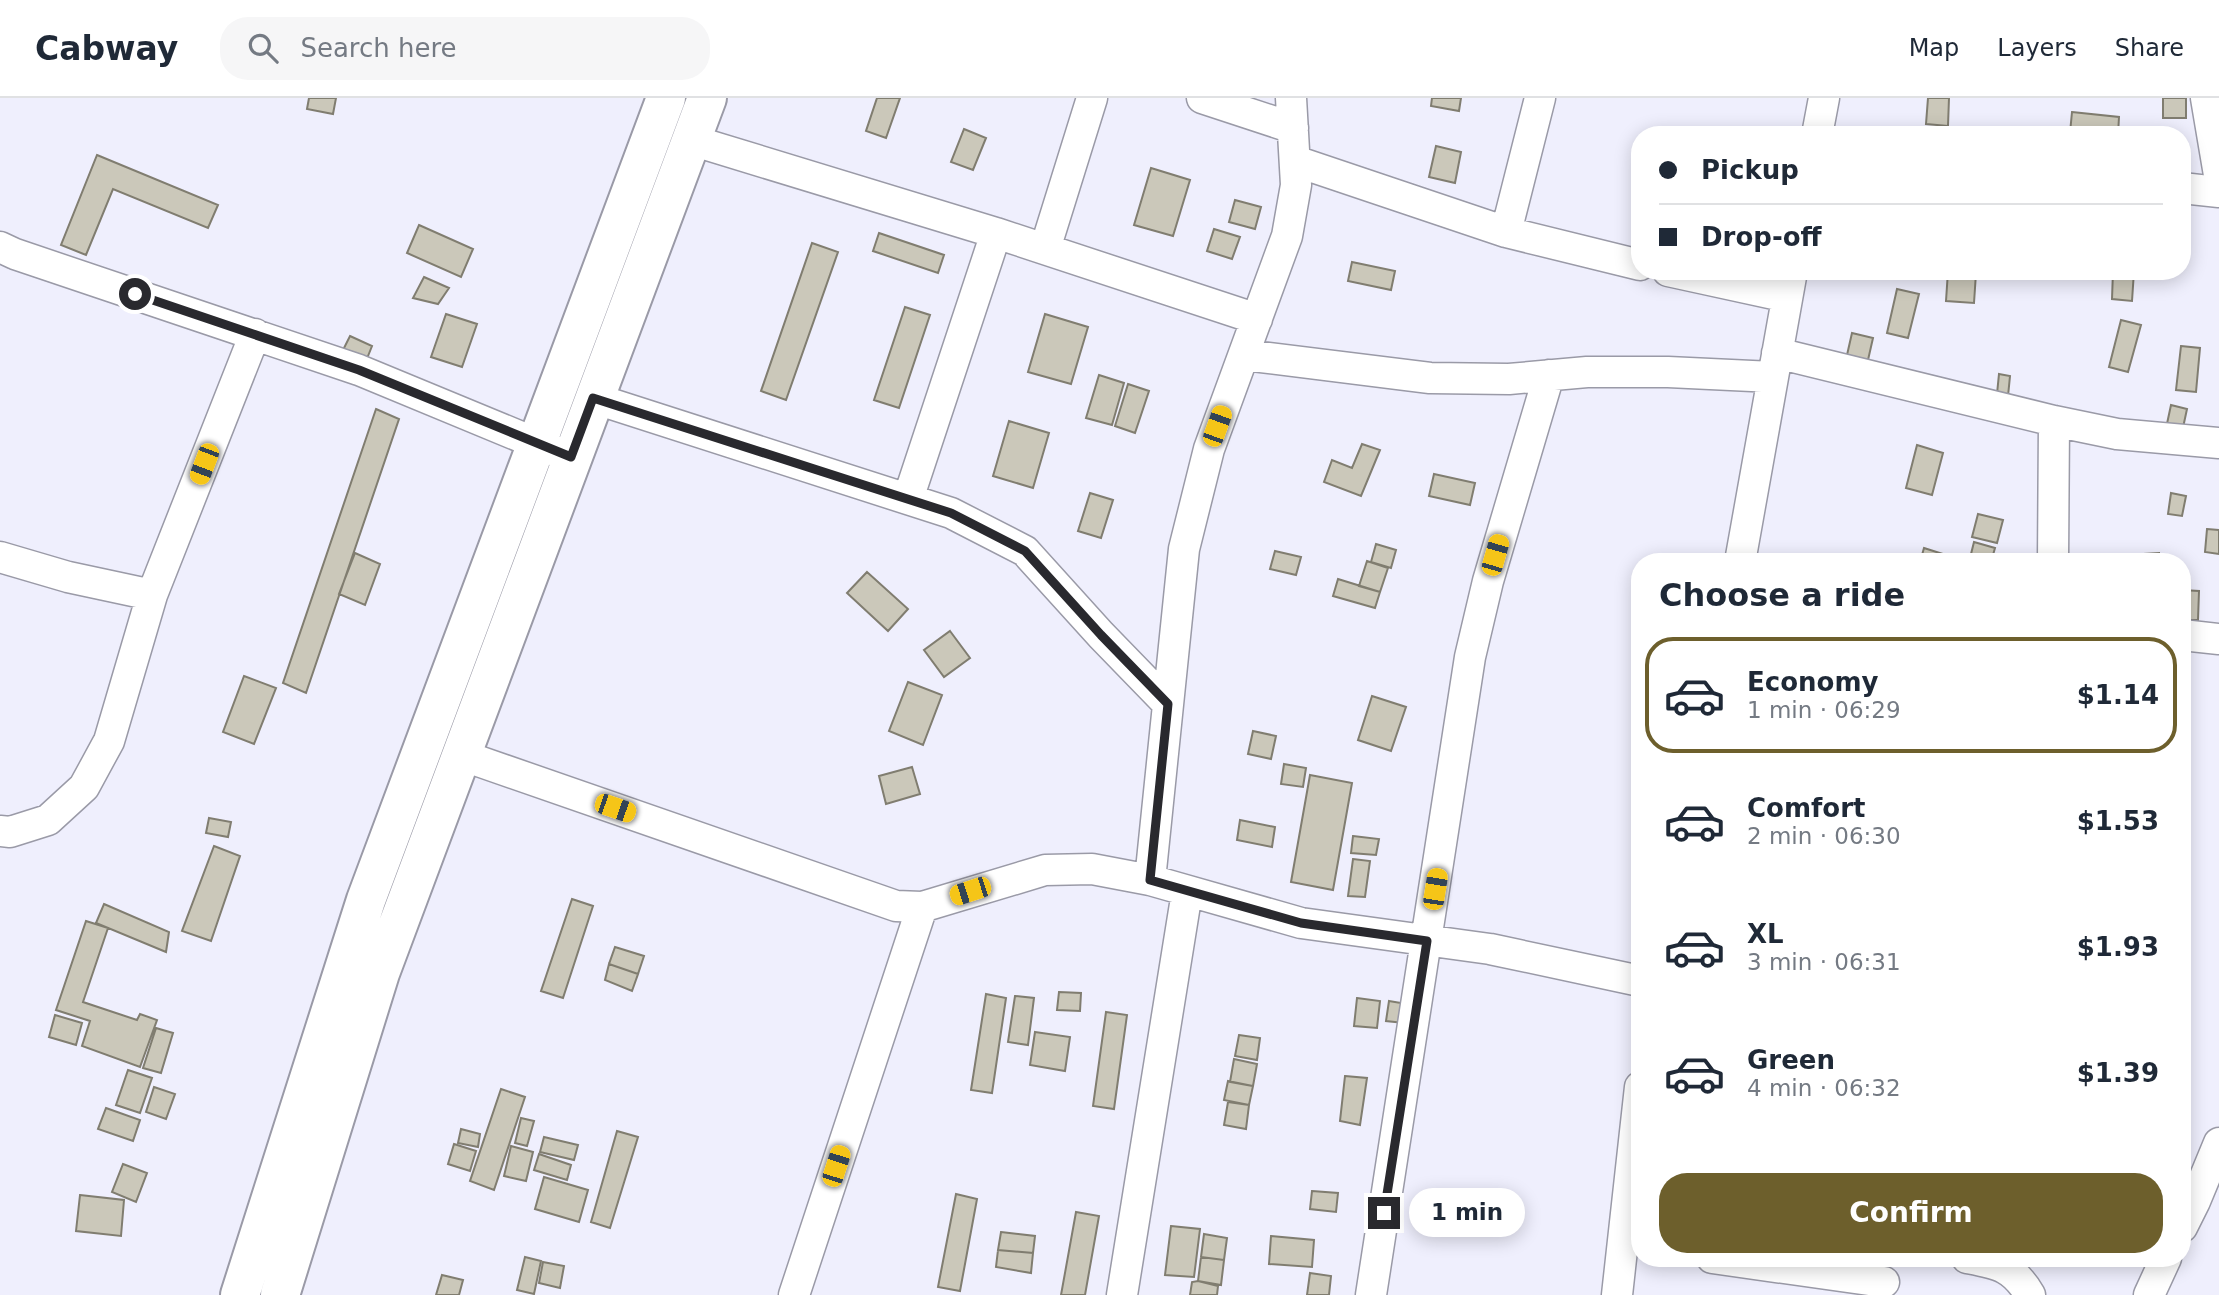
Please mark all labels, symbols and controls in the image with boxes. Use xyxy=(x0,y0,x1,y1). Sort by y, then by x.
search box xyxy=(220,17,710,80)
text: Cabway xyxy=(35,29,178,68)
icon: search xyxy=(244,29,282,67)
text: Search here xyxy=(300,33,457,63)
text: Map xyxy=(1909,34,1959,62)
text: Layers xyxy=(1997,34,2077,62)
text: Share xyxy=(2115,34,2184,62)
text: Pickup xyxy=(1701,155,1799,185)
text: Drop-off xyxy=(1701,222,1822,252)
route start xyxy=(119,278,151,310)
car xyxy=(1200,403,1235,449)
car xyxy=(187,441,222,487)
car xyxy=(1480,532,1511,578)
text: Choose a ride xyxy=(1659,576,1905,614)
icon: car xyxy=(1663,664,1726,727)
text: Economy xyxy=(1747,667,1878,697)
text: $1.14 xyxy=(2077,680,2159,710)
text: 1 min · 06:29 xyxy=(1747,697,1901,723)
icon: car xyxy=(1663,790,1726,853)
car xyxy=(592,791,639,825)
text: Comfort xyxy=(1747,793,1865,823)
text: $1.53 xyxy=(2077,806,2159,836)
text: 2 min · 06:30 xyxy=(1747,823,1901,849)
car xyxy=(1422,867,1449,911)
car xyxy=(947,875,994,907)
icon: car xyxy=(1663,916,1726,979)
text: XL xyxy=(1747,919,1784,949)
text: $1.93 xyxy=(2077,932,2159,962)
text: 3 min · 06:31 xyxy=(1747,949,1901,975)
icon: car xyxy=(1663,1042,1726,1105)
text: Green xyxy=(1747,1045,1835,1075)
text: $1.39 xyxy=(2077,1058,2159,1088)
text: 4 min · 06:32 xyxy=(1747,1075,1901,1101)
car xyxy=(820,1143,853,1189)
button: Confirm xyxy=(1659,1173,2163,1253)
callout: 1 min xyxy=(1408,1188,1524,1238)
route end xyxy=(1368,1197,1400,1229)
text: 1 min xyxy=(1431,1199,1503,1225)

